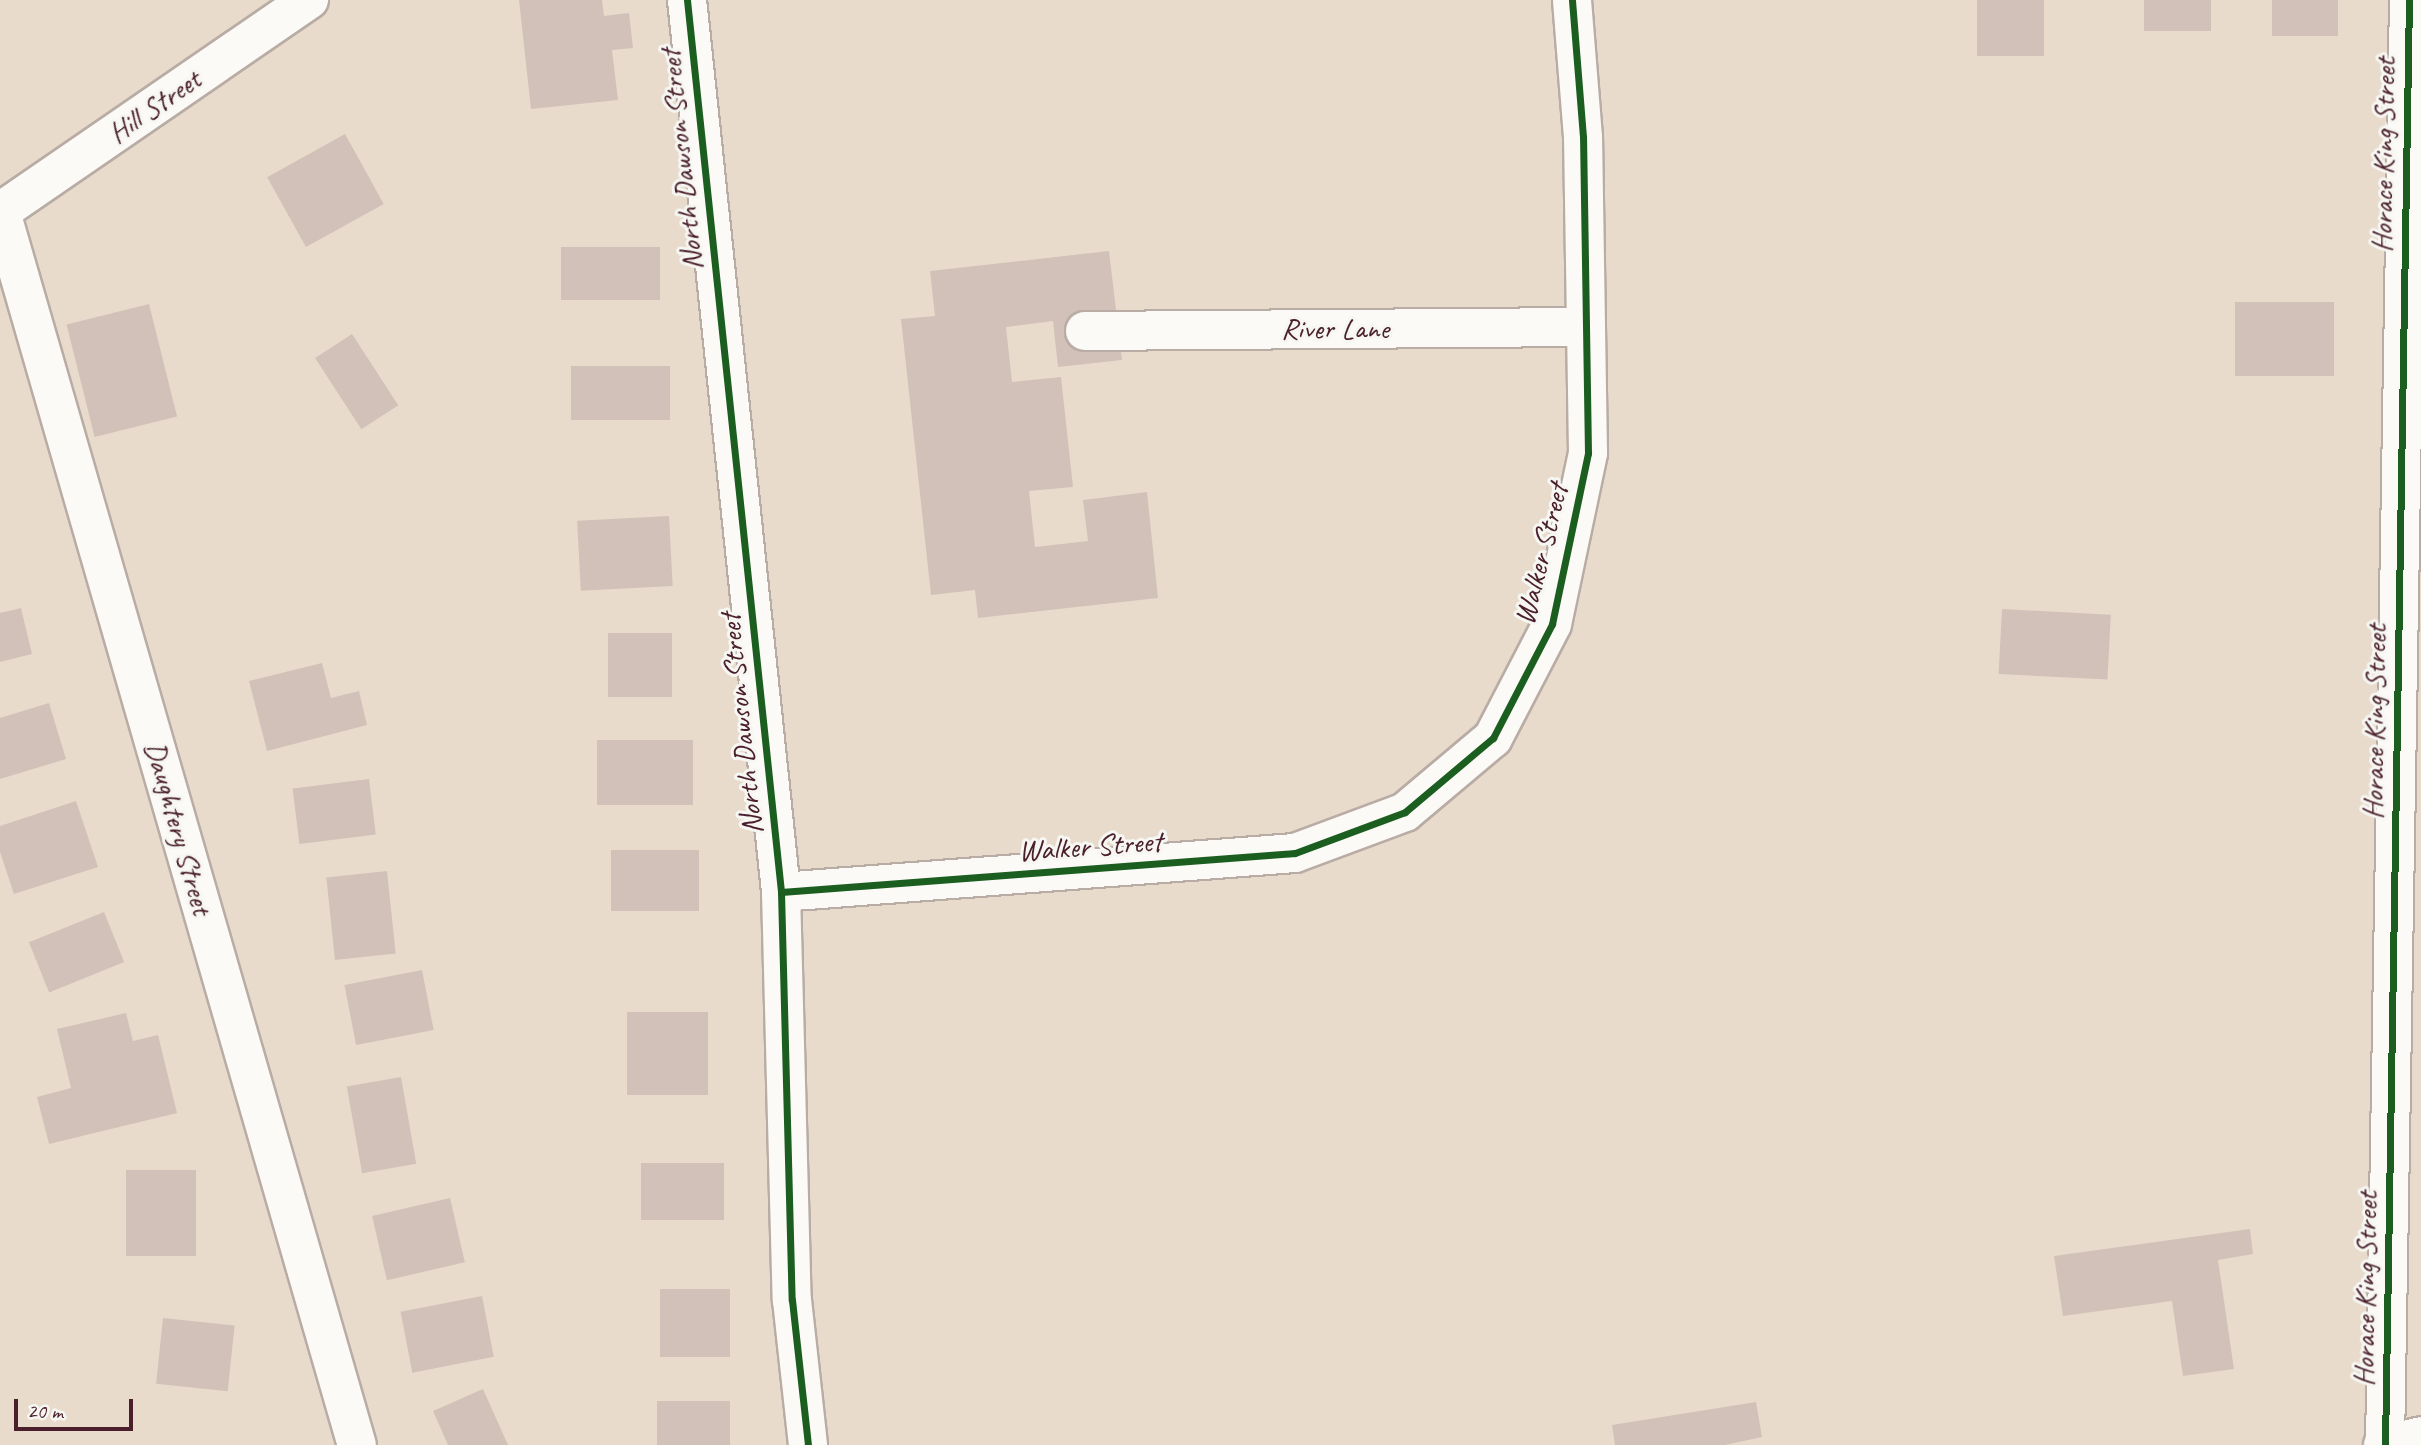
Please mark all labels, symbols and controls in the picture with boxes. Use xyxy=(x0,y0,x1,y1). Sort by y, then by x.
street label: North Dawson Street xyxy=(651,47,711,273)
street label: Horace King Street xyxy=(2363,57,2403,253)
street label: Hill Street xyxy=(100,61,208,151)
street label: River Lane xyxy=(1281,310,1389,346)
street label: Walker Street xyxy=(1506,480,1576,628)
street label: North Dawson Street xyxy=(711,611,771,837)
street label: Horace King Street xyxy=(2354,624,2394,820)
street label: Daughtery Street xyxy=(137,737,221,919)
street label: Walker Street xyxy=(1017,823,1163,869)
street label: Horace King Street xyxy=(2345,1191,2385,1387)
scale bar xyxy=(18,1386,136,1430)
text: 20 m xyxy=(27,1398,63,1424)

